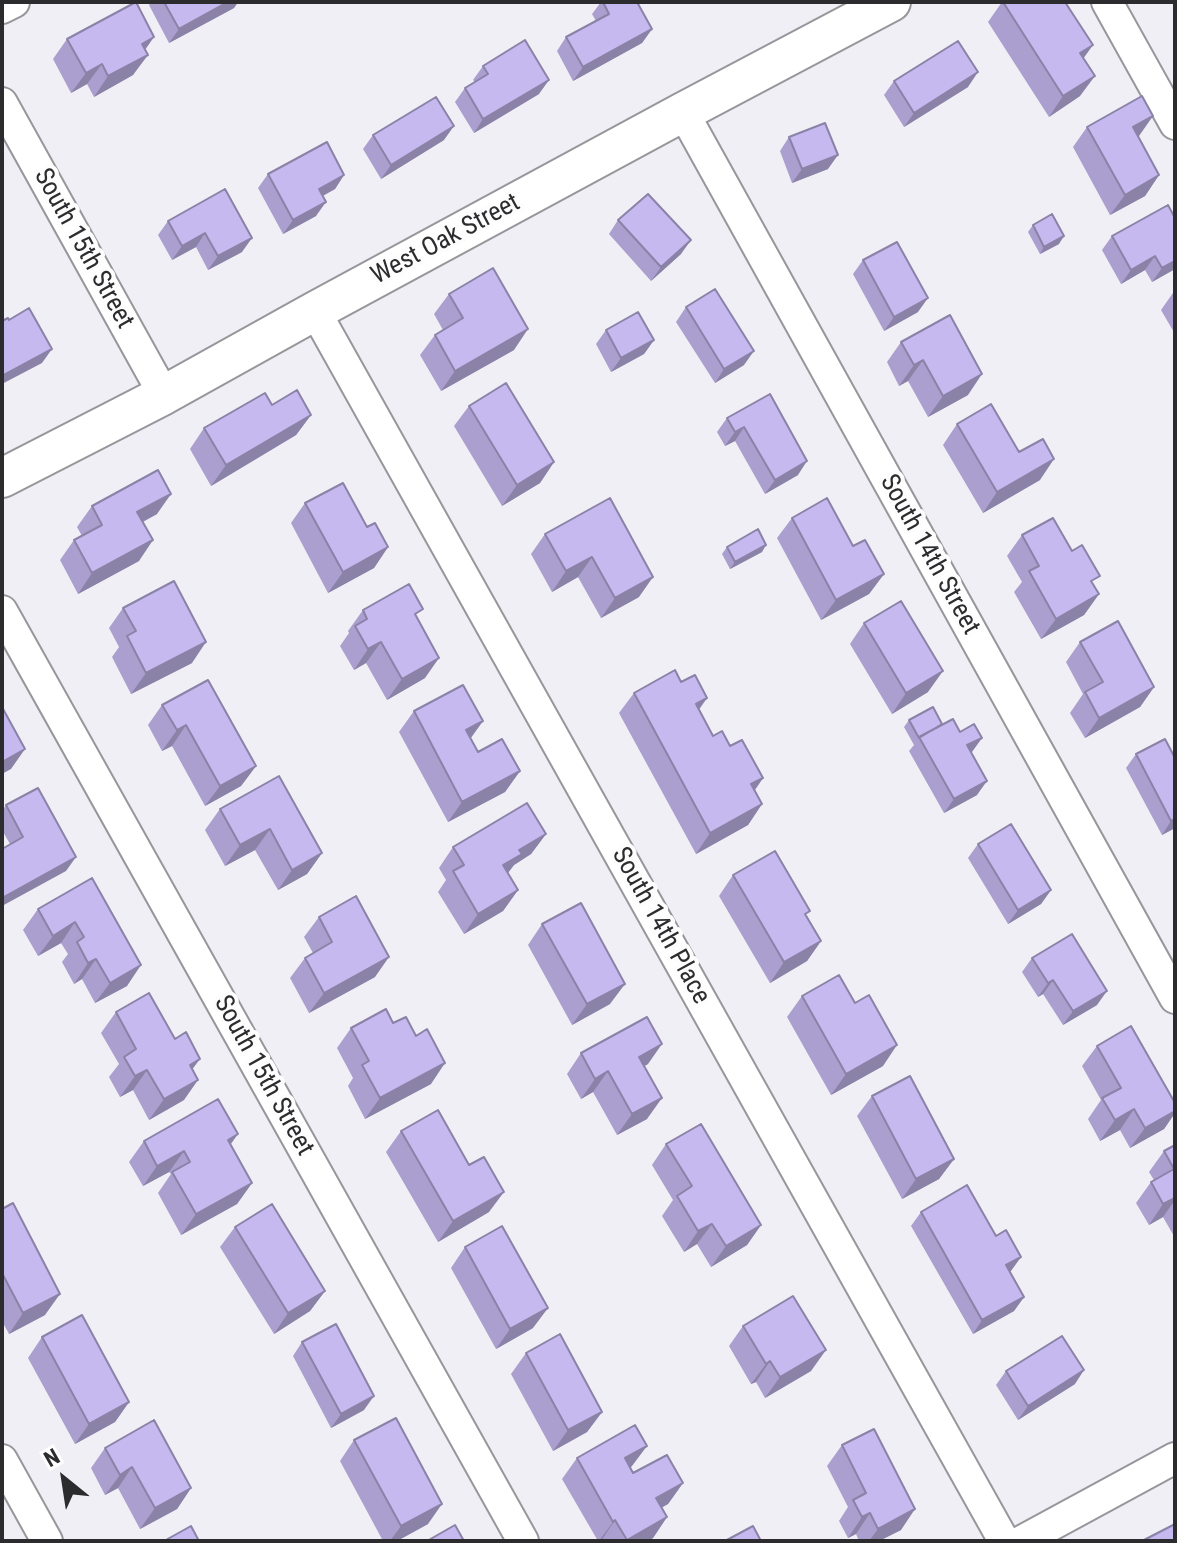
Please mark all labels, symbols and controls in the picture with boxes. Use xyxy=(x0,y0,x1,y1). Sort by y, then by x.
street label: South 15th Street xyxy=(26,164,140,334)
street label: West Oak Street xyxy=(366,188,526,292)
street label: South 14th Street xyxy=(872,470,986,640)
street label: South 14th Place xyxy=(604,842,716,1010)
street label: South 15th Street xyxy=(206,991,320,1161)
north arrow xyxy=(24,1439,104,1519)
text: N xyxy=(40,1444,64,1472)

